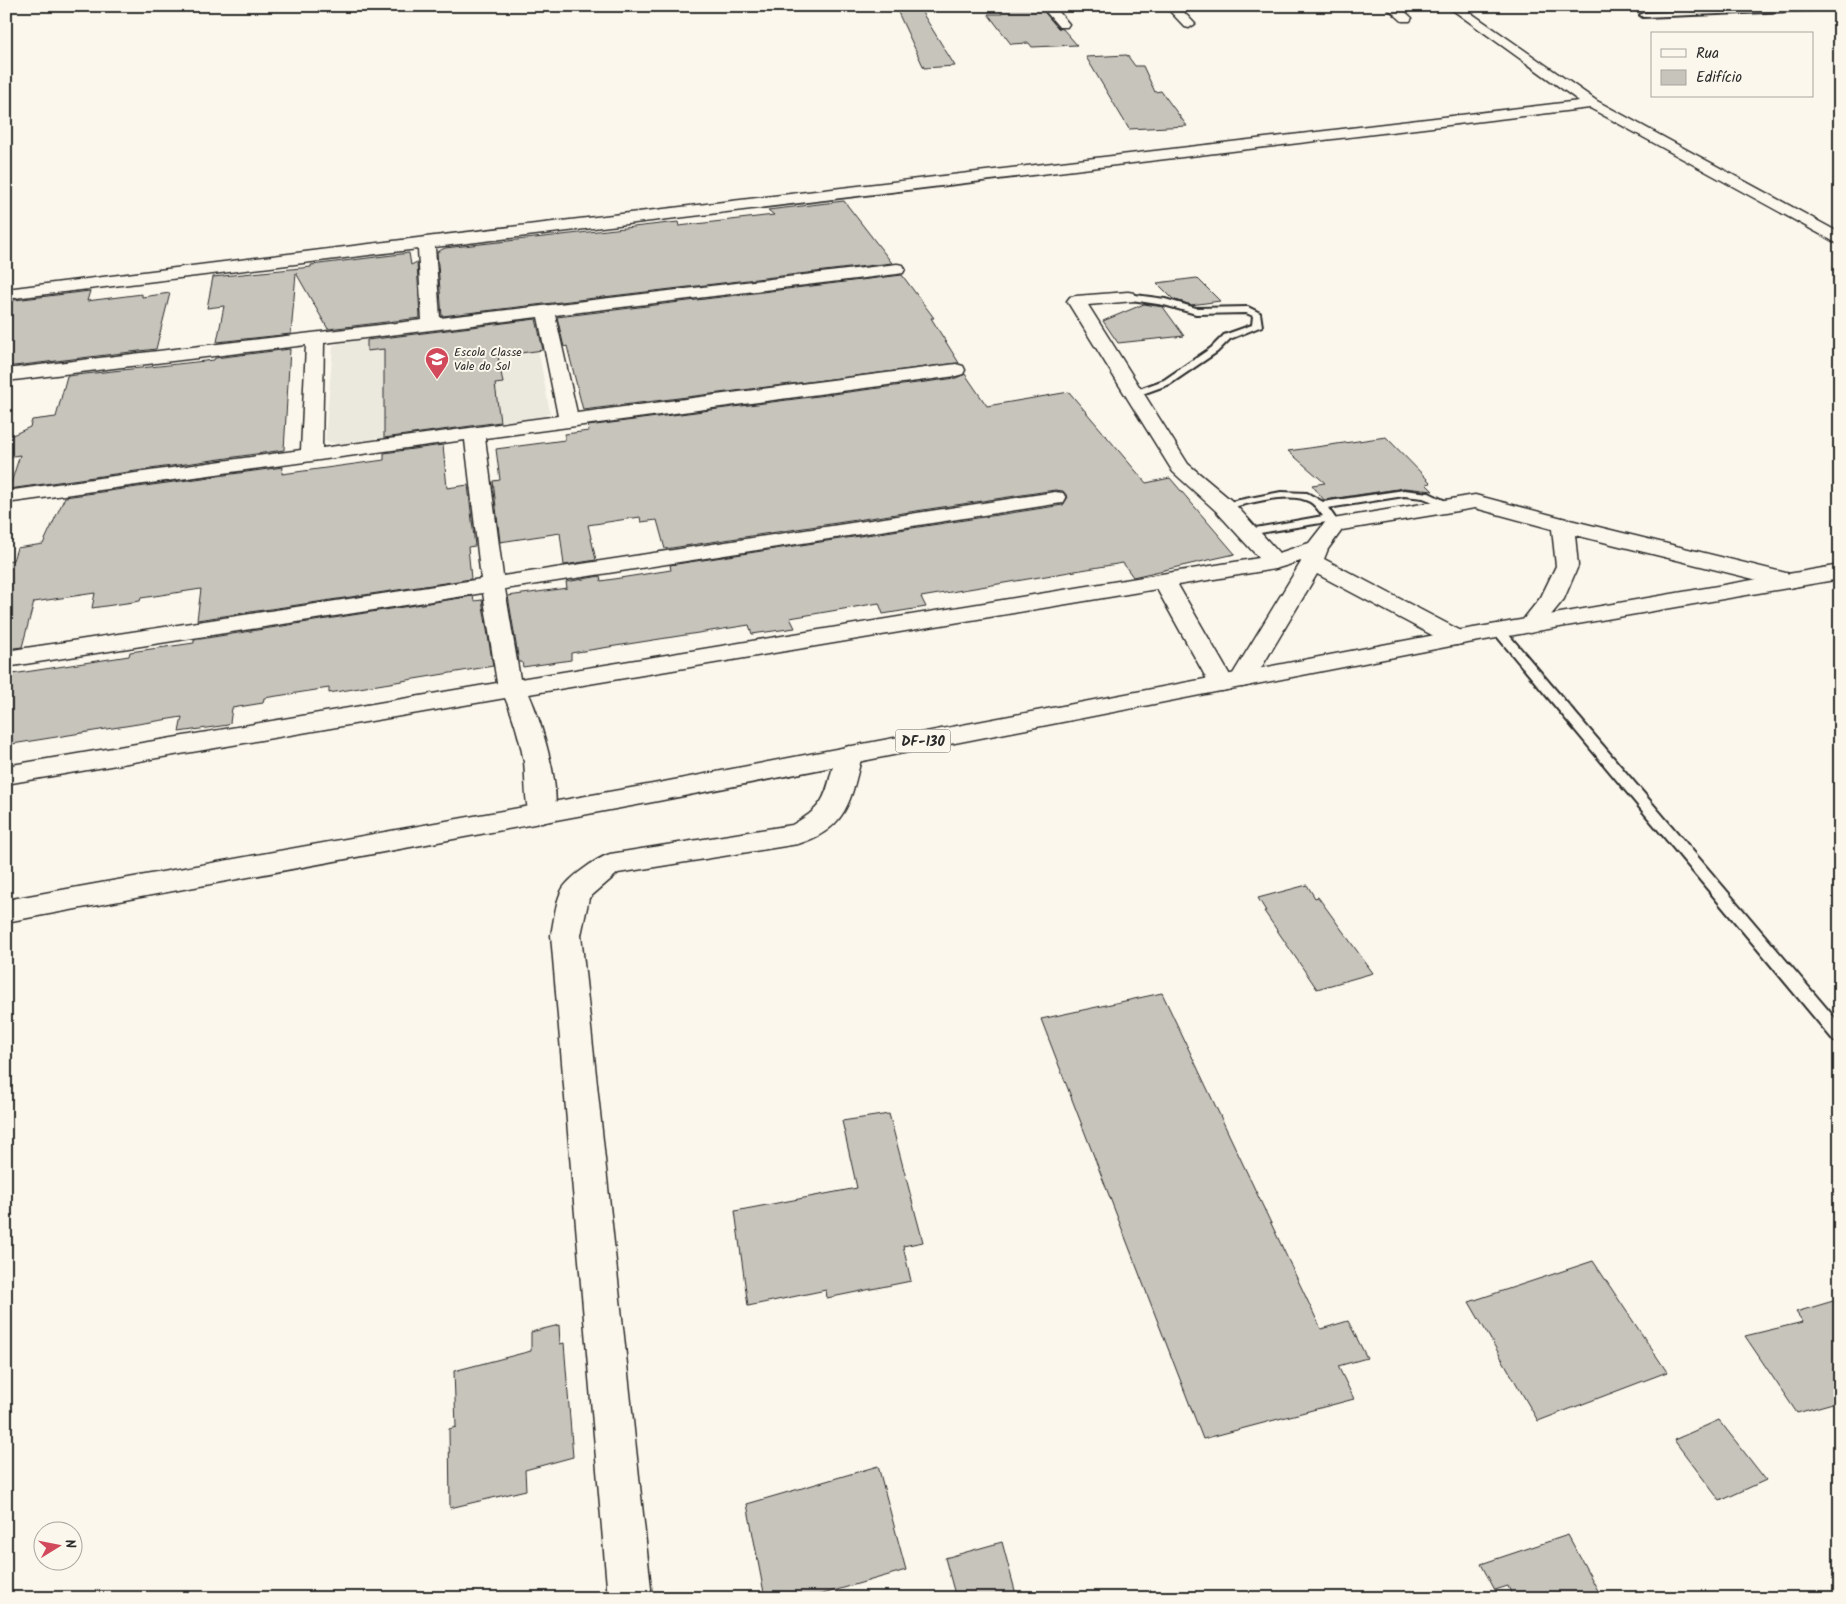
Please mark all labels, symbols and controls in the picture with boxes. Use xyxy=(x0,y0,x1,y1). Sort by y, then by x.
legend xyxy=(1651,32,1814,98)
text: Rua xyxy=(1696,42,1719,66)
text: Edifício xyxy=(1696,66,1742,90)
place label: Escola Classe Vale do Sol xyxy=(454,343,522,376)
school or university icon: Escola Classe Vale do Sol xyxy=(424,346,450,380)
road number: DF-130 xyxy=(896,729,950,752)
north arrow xyxy=(32,1522,82,1572)
text: N xyxy=(58,1538,81,1550)

